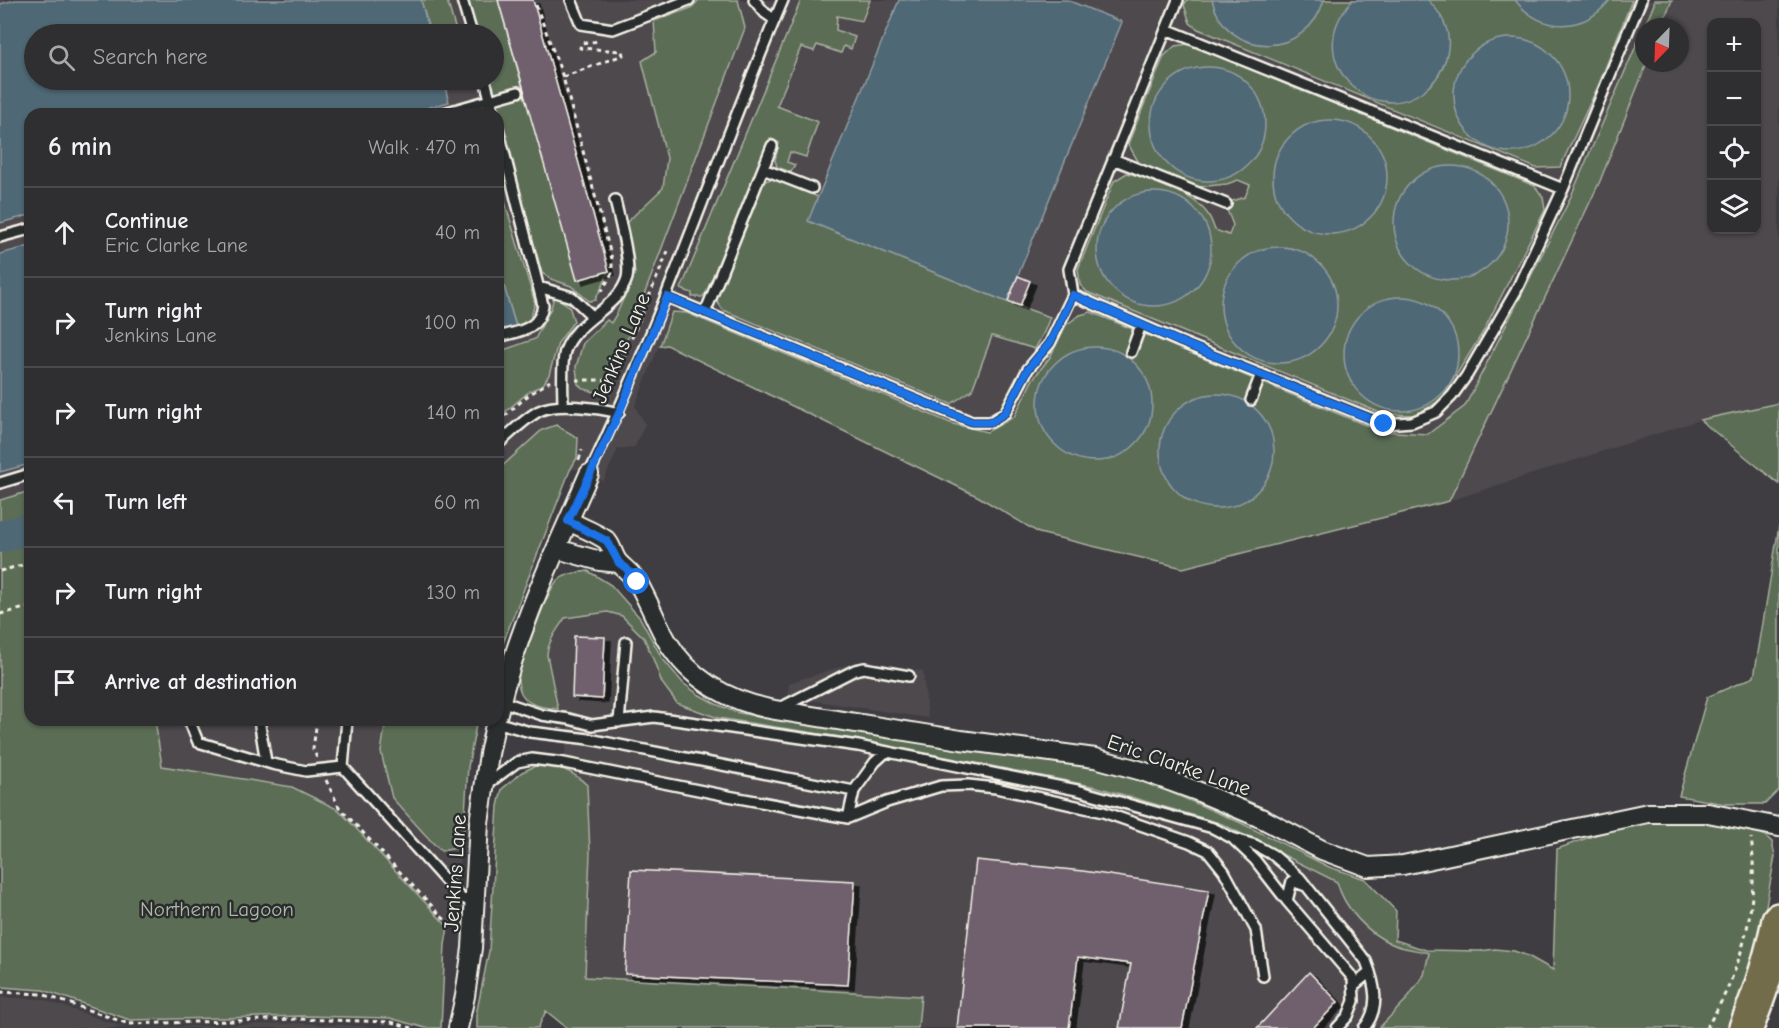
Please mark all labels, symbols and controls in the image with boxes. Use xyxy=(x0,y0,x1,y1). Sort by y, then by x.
north arrow xyxy=(1635,18,1689,72)
map controls xyxy=(1707,18,1761,234)
button: + xyxy=(1707,18,1761,72)
search box xyxy=(24,24,504,90)
icon: search xyxy=(45,41,78,74)
text: Search here xyxy=(93,44,208,70)
button: − xyxy=(1707,72,1761,126)
button: locate xyxy=(1707,126,1761,180)
text: 6 min xyxy=(48,132,112,162)
text: Walk · 470 m xyxy=(368,136,480,159)
button: layers xyxy=(1707,180,1761,234)
text: Continue xyxy=(105,208,188,234)
icon: ahead xyxy=(48,216,81,249)
text: 40 m xyxy=(435,221,480,244)
text: Eric Clarke Lane xyxy=(105,234,248,257)
street label: Jenkins Lane xyxy=(587,289,655,407)
text: Turn right xyxy=(105,298,202,324)
icon: right xyxy=(48,306,81,339)
text: 100 m xyxy=(425,311,480,334)
text: Jenkins Lane xyxy=(105,324,217,347)
icon: right xyxy=(48,396,81,429)
text: Turn right xyxy=(105,399,202,425)
text: 140 m xyxy=(427,401,480,424)
route end xyxy=(1370,410,1396,436)
icon: left xyxy=(48,486,81,519)
text: Turn left xyxy=(105,489,187,515)
text: 60 m xyxy=(434,491,480,514)
route start xyxy=(623,568,649,594)
icon: right xyxy=(48,576,81,609)
text: Turn right xyxy=(105,579,202,605)
text: 130 m xyxy=(427,581,480,604)
icon: arrive xyxy=(48,666,81,699)
text: Arrive at destination xyxy=(105,669,297,695)
street label: Eric Clarke Lane xyxy=(1104,729,1254,801)
street label: Jenkins Lane xyxy=(439,814,471,932)
park label: Northern Lagoon xyxy=(140,897,294,921)

